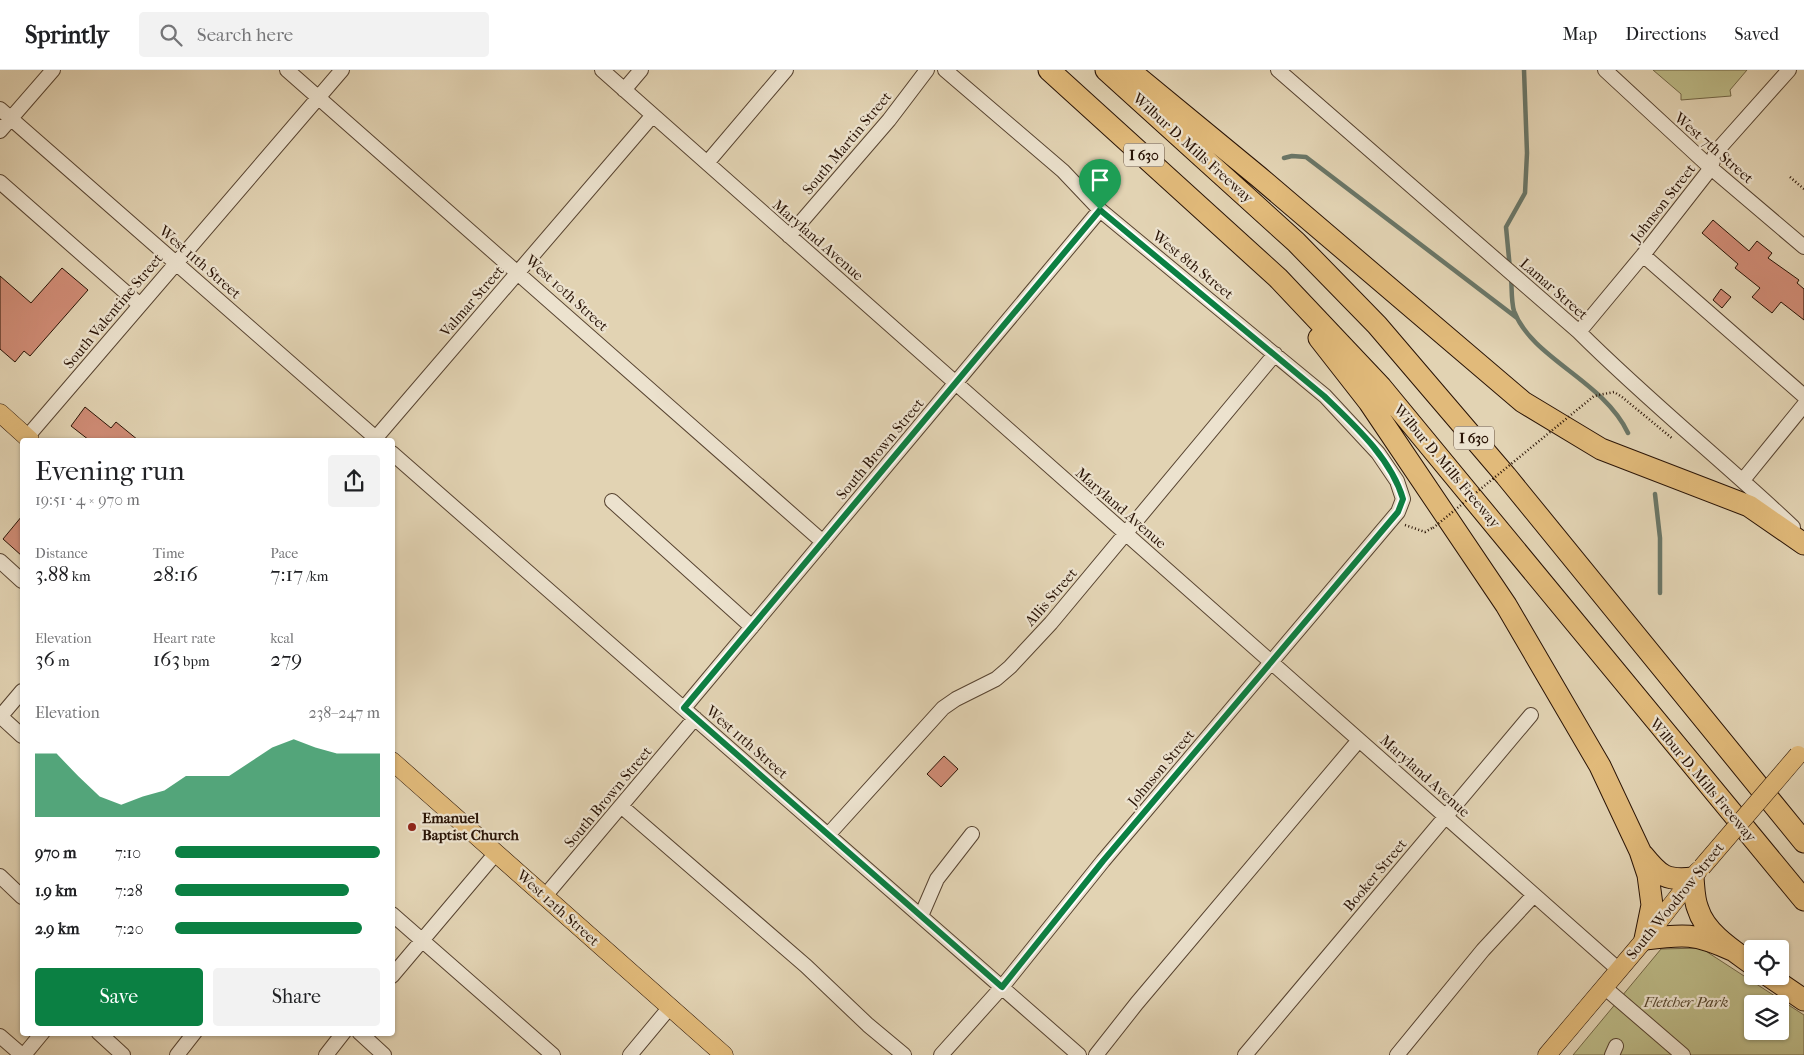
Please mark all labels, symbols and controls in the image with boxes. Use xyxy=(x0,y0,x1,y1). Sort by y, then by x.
search box xyxy=(139,12,489,57)
text: Sprintly xyxy=(25,21,109,49)
icon: search xyxy=(157,21,185,49)
text: Search here xyxy=(197,24,293,46)
text: Map xyxy=(1563,24,1597,45)
text: Directions xyxy=(1625,24,1706,45)
text: Saved xyxy=(1734,24,1779,45)
street label: South Martin Street xyxy=(799,87,896,198)
street label: Wilbur D. Mills Freeway xyxy=(1128,88,1258,208)
street label: West 7th Street xyxy=(1670,108,1758,188)
road number: I 630 xyxy=(1124,144,1164,166)
pin xyxy=(1079,159,1121,210)
street label: Johnson Street xyxy=(1626,160,1700,247)
icon: arrive xyxy=(1086,166,1114,194)
street label: Maryland Avenue xyxy=(769,196,868,285)
street label: West 11th Street xyxy=(155,221,245,303)
street label: West 8th Street xyxy=(1148,226,1238,304)
street label: South Valentine Street xyxy=(59,249,167,372)
street label: West 10th Street xyxy=(521,250,613,335)
street label: Lamar Street xyxy=(1516,254,1592,324)
street label: Valmar Street xyxy=(436,261,508,341)
street label: South Brown Street xyxy=(832,394,928,503)
street label: Wilbur D. Mills Freeway xyxy=(1389,400,1505,532)
road number: I 630 xyxy=(1454,426,1494,449)
text: Evening run xyxy=(35,454,185,487)
button: share xyxy=(328,455,380,507)
street label: Maryland Avenue xyxy=(1072,464,1171,553)
text: 19:51 · 4 × 970 m xyxy=(35,490,140,509)
text: Distance xyxy=(35,545,88,562)
text: Time xyxy=(153,545,184,562)
text: Pace xyxy=(270,545,298,562)
text: 3.88 xyxy=(35,562,69,586)
text: 28:16 xyxy=(153,562,198,586)
text: 7:17 xyxy=(270,562,303,586)
street label: Allis Street xyxy=(1020,564,1081,630)
text: km xyxy=(69,568,91,585)
text: /km xyxy=(303,568,328,585)
text: Elevation xyxy=(35,630,92,647)
text: Heart rate xyxy=(153,630,215,647)
text: kcal xyxy=(270,630,294,647)
text: 36 xyxy=(35,647,55,671)
text: 163 xyxy=(153,647,180,671)
text: 279 xyxy=(270,647,302,671)
text: m xyxy=(55,653,70,670)
text: bpm xyxy=(180,653,210,670)
street label: West 11th Street xyxy=(702,701,792,783)
text: Elevation xyxy=(35,703,100,722)
text: 238–247 m xyxy=(309,703,380,722)
street label: Wilbur D. Mills Freeway xyxy=(1645,714,1761,846)
street label: Johnson Street xyxy=(1123,726,1199,811)
street label: Maryland Avenue xyxy=(1376,731,1474,821)
street label: South Brown Street xyxy=(560,742,656,851)
place label: Emanuel Baptist Church xyxy=(422,809,519,844)
marker: Emanuel Baptist Church xyxy=(406,821,418,833)
street label: Booker Street xyxy=(1340,835,1411,915)
street label: South Woodrow Street xyxy=(1622,838,1728,963)
text: 970 m xyxy=(35,843,77,862)
text: 7:10 xyxy=(115,843,141,862)
street label: West 12th Street xyxy=(512,866,603,950)
text: 1.9 km xyxy=(35,881,77,900)
text: 7:28 xyxy=(115,881,143,900)
text: 2.9 km xyxy=(35,919,79,938)
text: 7:20 xyxy=(115,919,144,938)
map controls xyxy=(1744,940,1789,1040)
button: locate xyxy=(1744,940,1789,985)
button: Save xyxy=(35,968,203,1026)
button: Share xyxy=(213,968,380,1026)
park label: Fletcher Park xyxy=(1643,993,1728,1011)
button: layers xyxy=(1744,995,1789,1040)

